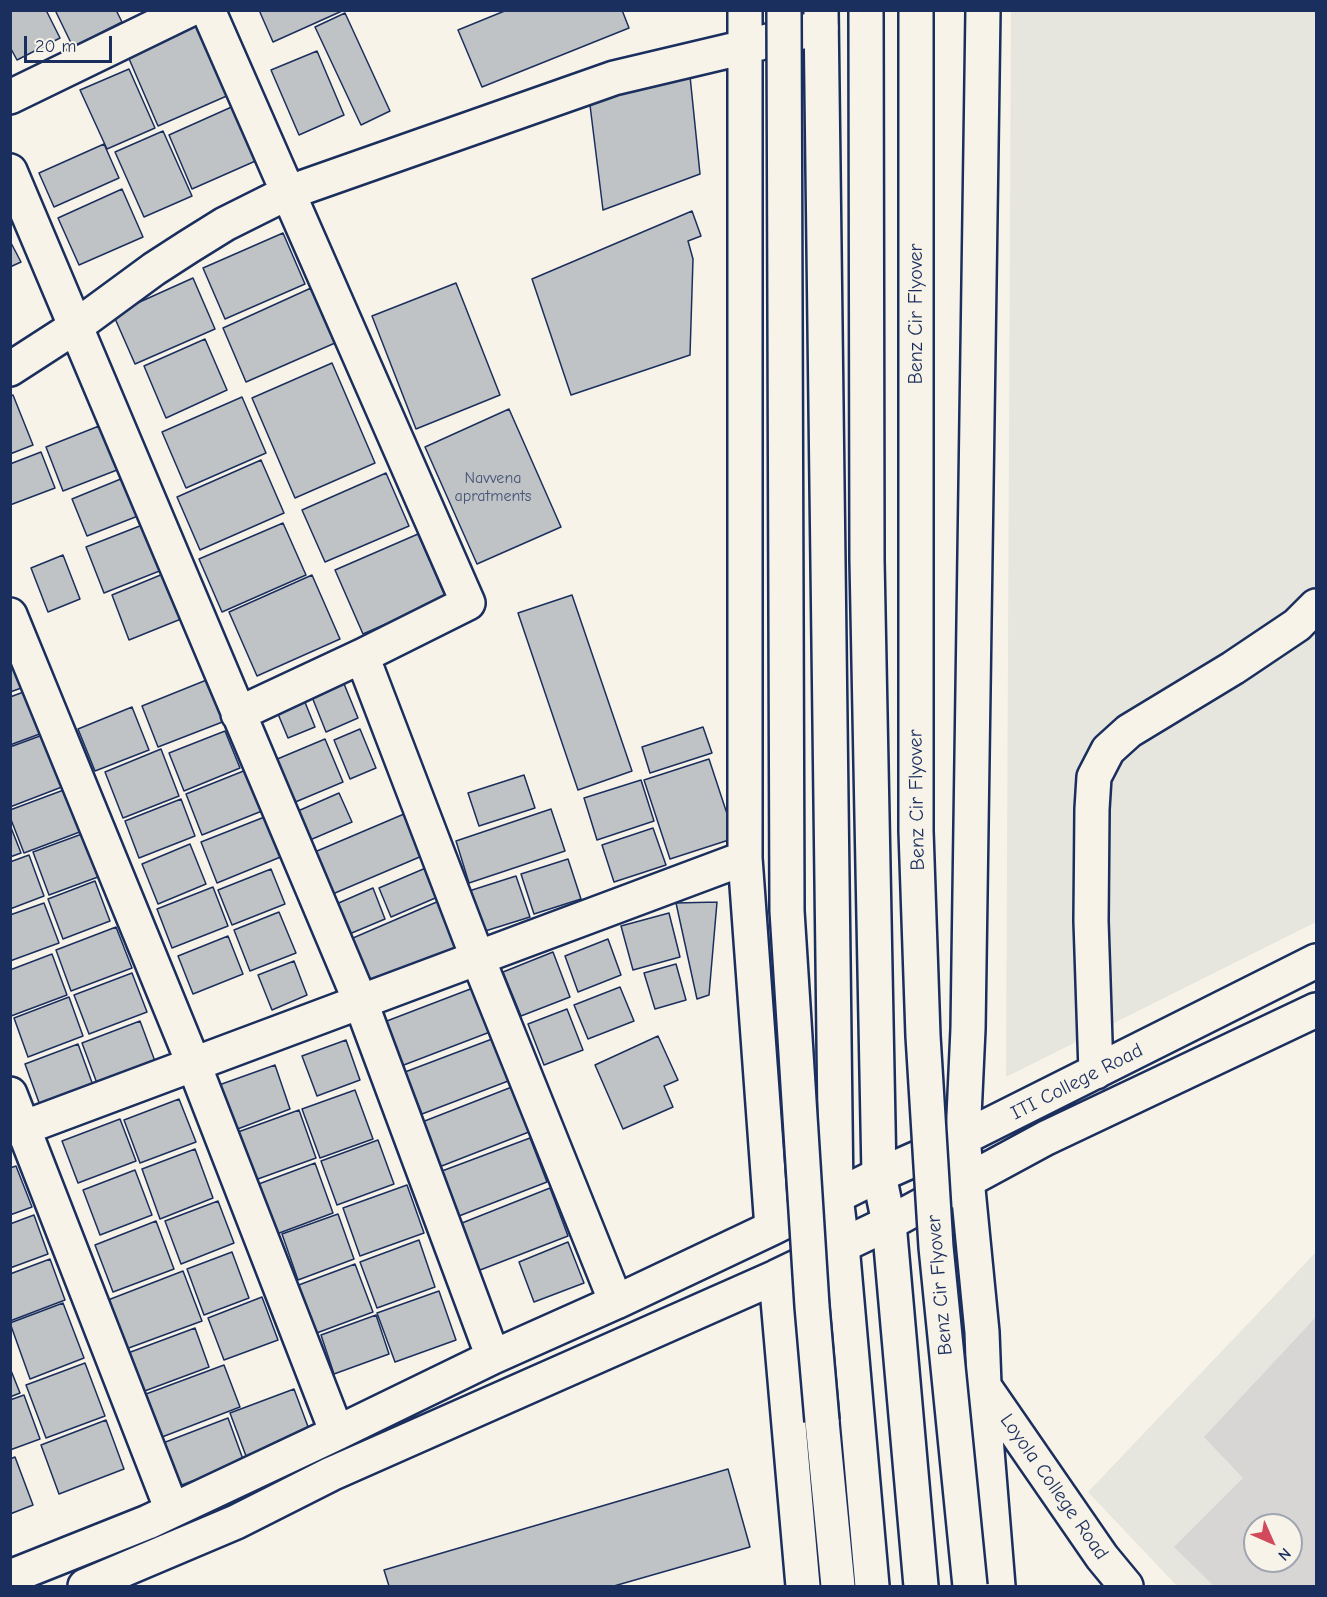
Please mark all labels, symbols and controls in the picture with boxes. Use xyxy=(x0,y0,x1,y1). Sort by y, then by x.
scale bar xyxy=(27,24,116,62)
text: 20 m xyxy=(35,36,76,57)
street label: Benz Cir Flyover xyxy=(904,243,928,385)
house number: Navvena apratments xyxy=(455,468,531,506)
street label: Benz Cir Flyover xyxy=(904,729,930,871)
street label: ITI College Road xyxy=(1007,1038,1147,1126)
street label: Benz Cir Flyover xyxy=(922,1214,958,1356)
street label: Loyola College Road xyxy=(995,1409,1113,1565)
north arrow xyxy=(1243,1513,1303,1573)
text: N xyxy=(1274,1544,1294,1564)

